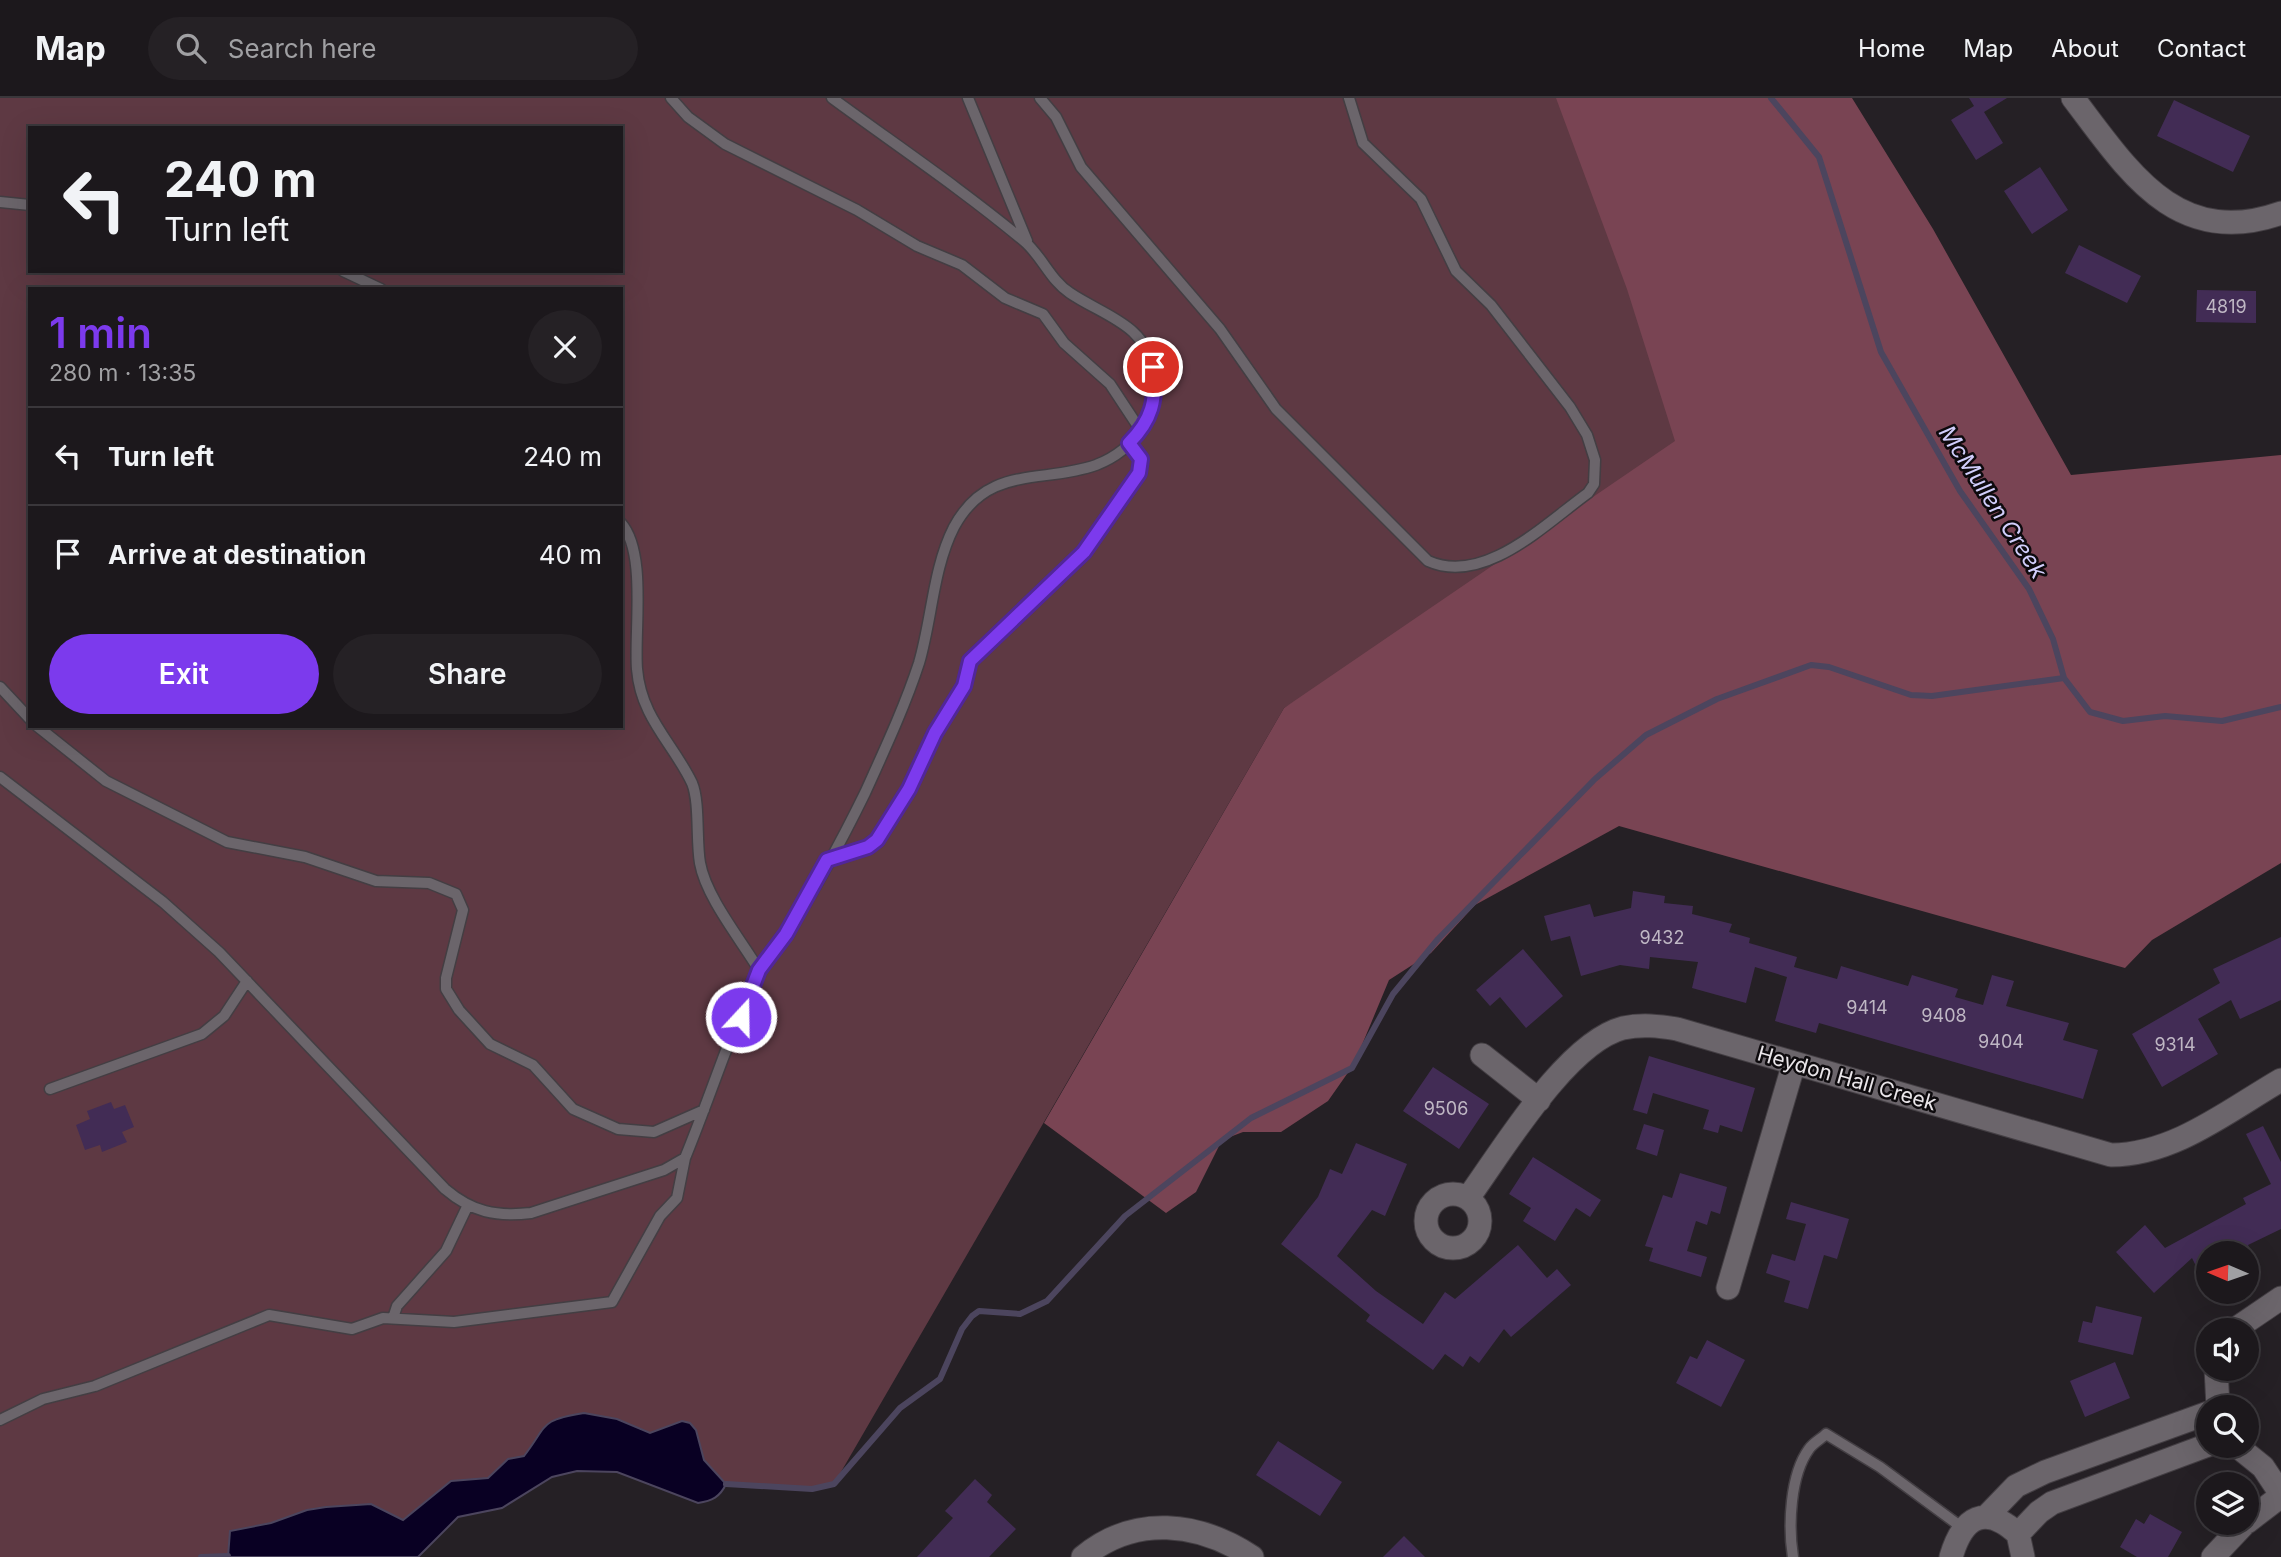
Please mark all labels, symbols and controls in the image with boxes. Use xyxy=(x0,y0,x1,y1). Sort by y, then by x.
search box xyxy=(148,17,638,80)
text: Map xyxy=(35,28,106,68)
icon: search xyxy=(172,29,210,67)
text: Search here xyxy=(228,33,376,64)
text: Home xyxy=(1858,34,1925,63)
text: Map xyxy=(1963,34,2013,63)
text: About xyxy=(2051,34,2119,63)
text: Contact xyxy=(2157,34,2246,63)
text: 240 m xyxy=(164,150,317,209)
icon: left xyxy=(49,154,140,245)
text: Turn left xyxy=(164,210,289,249)
house number: 4819 xyxy=(2205,296,2247,317)
text: 1 min xyxy=(49,307,152,358)
button: close xyxy=(528,310,602,384)
pin xyxy=(1123,337,1183,397)
icon: arrive xyxy=(1134,348,1172,386)
text: 280 m · 13:35 xyxy=(49,359,196,387)
water label: McMullen Creek xyxy=(1933,420,2053,584)
icon: left xyxy=(49,437,87,475)
text: Turn left xyxy=(108,441,214,472)
text: 240 m xyxy=(523,441,602,472)
icon: arrive xyxy=(49,535,87,573)
text: Arrive at destination xyxy=(108,539,367,570)
text: 40 m xyxy=(539,539,602,570)
button: Exit xyxy=(49,634,319,714)
button: Share xyxy=(333,634,602,714)
house number: 9432 xyxy=(1640,927,1684,948)
position arrow xyxy=(704,980,778,1054)
house number: 9414 xyxy=(1846,997,1888,1018)
house number: 9408 xyxy=(1921,1005,1967,1026)
house number: 9404 xyxy=(1978,1031,2024,1052)
house number: 9314 xyxy=(2154,1034,2196,1055)
street label: Heydon Hall Creek xyxy=(1755,1040,1940,1116)
house number: 9506 xyxy=(1424,1098,1468,1119)
north arrow xyxy=(2196,1241,2259,1304)
map controls xyxy=(2196,1241,2259,1535)
button: sound xyxy=(2196,1318,2259,1381)
button: search xyxy=(2196,1395,2259,1458)
button: layers xyxy=(2196,1472,2259,1535)

